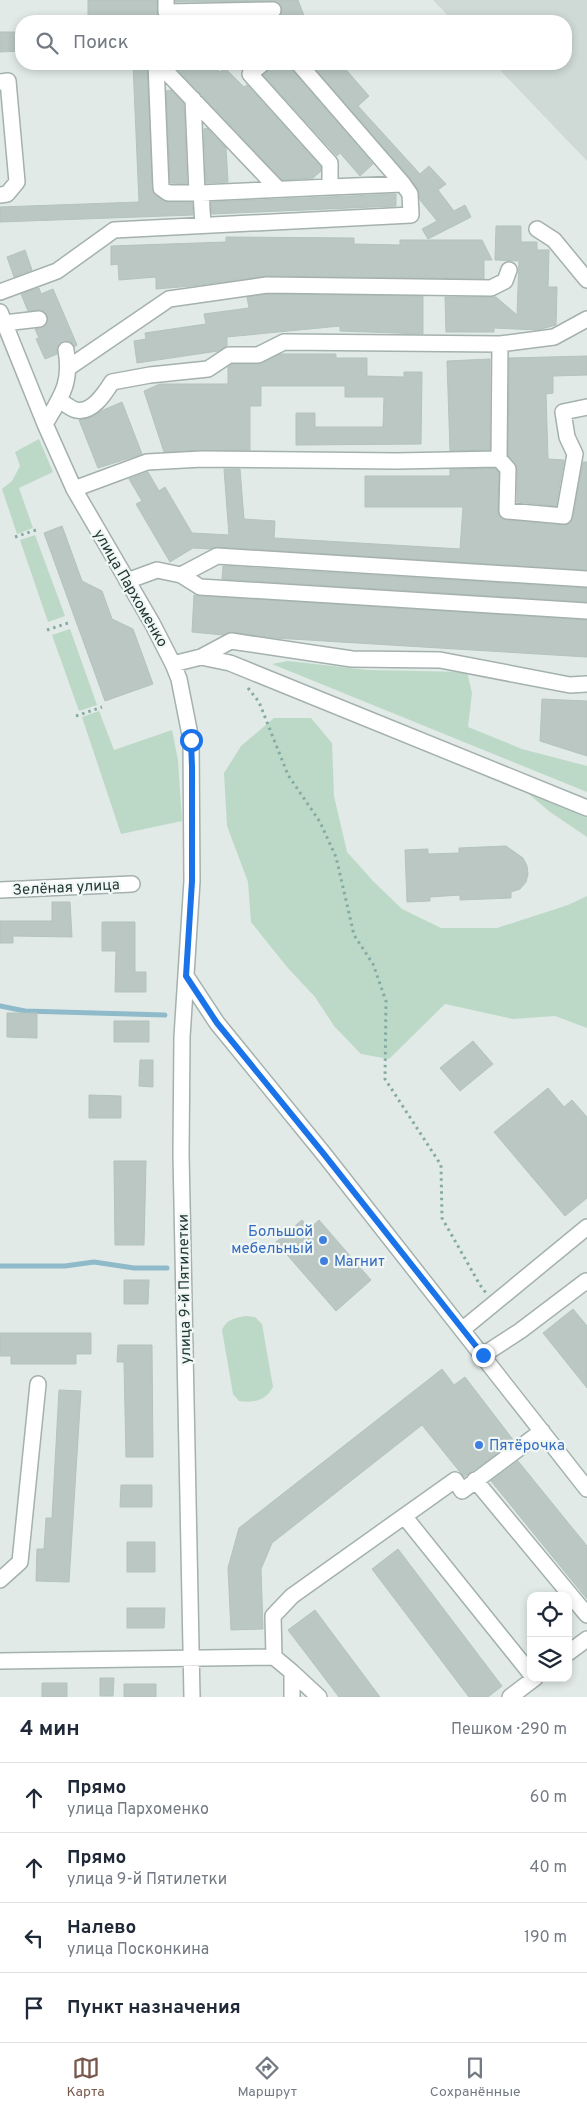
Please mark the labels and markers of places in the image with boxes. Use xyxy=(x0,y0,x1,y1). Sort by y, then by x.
place label: Большой мебельный xyxy=(231,1223,313,1259)
marker: Большой мебельный xyxy=(317,1234,329,1246)
place label: Магнит xyxy=(334,1253,385,1272)
marker: Магнит xyxy=(318,1255,330,1267)
place label: Пятёрочка xyxy=(489,1437,565,1456)
marker: Пятёрочка xyxy=(473,1439,485,1451)

